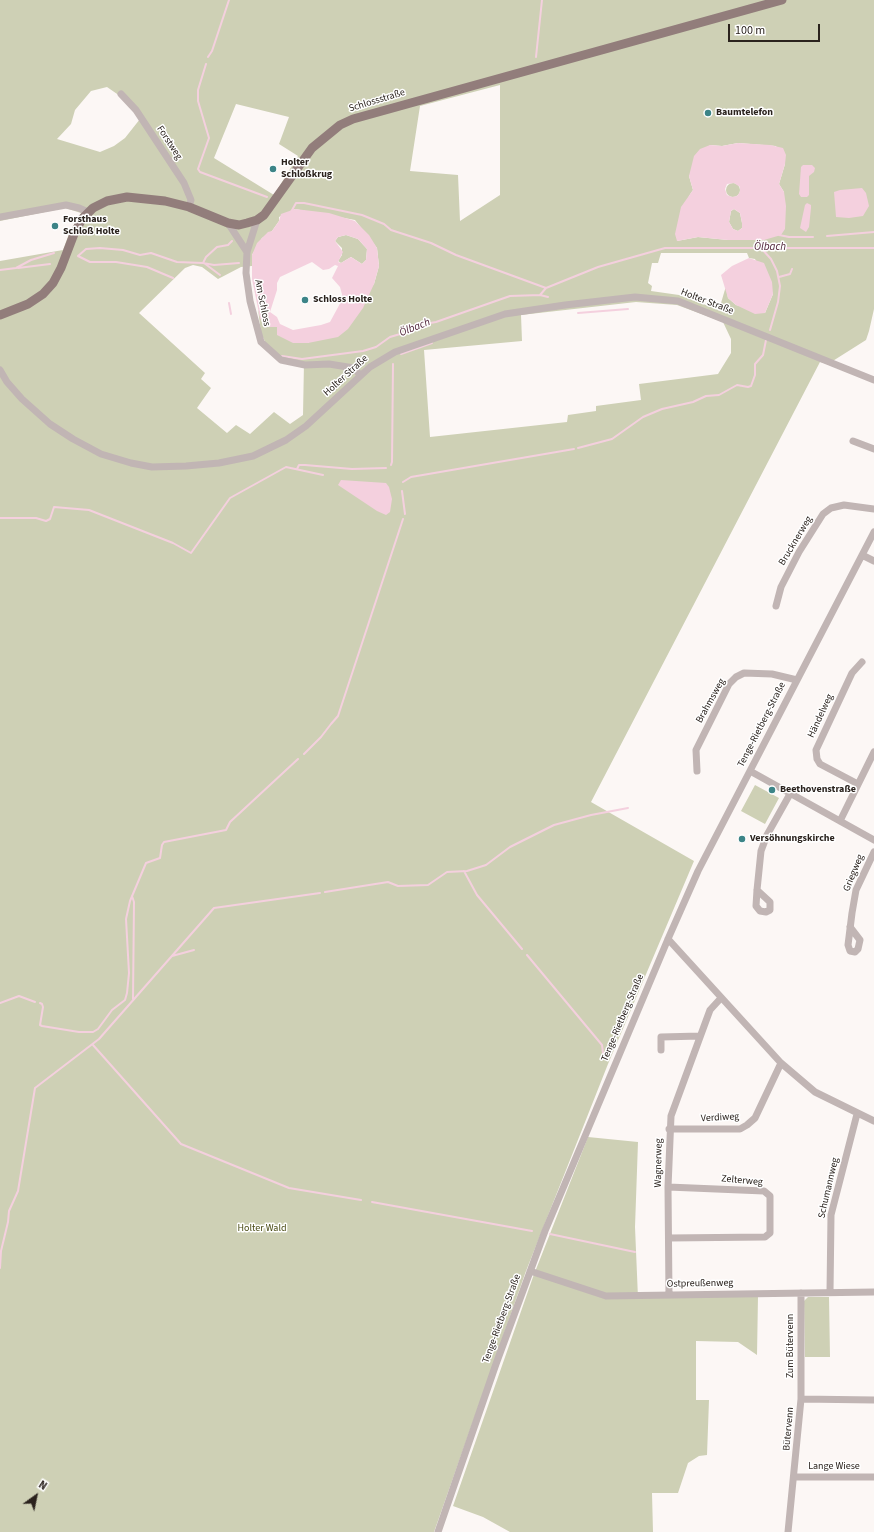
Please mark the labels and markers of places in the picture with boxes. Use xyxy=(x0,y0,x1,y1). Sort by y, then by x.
place label: Baumtelefon xyxy=(716,107,773,119)
marker: Baumtelefon xyxy=(703,108,713,118)
place label: Holter Schloßkrug xyxy=(281,157,332,180)
marker: Holter Schloßkrug xyxy=(268,164,278,174)
place label: Forsthaus Schloß Holte xyxy=(63,214,120,238)
marker: Forsthaus Schloß Holte xyxy=(50,221,60,231)
place label: Schloss Holte xyxy=(313,294,372,306)
marker: Schloss Holte xyxy=(300,295,310,305)
place label: Beethovenstraße xyxy=(780,784,856,796)
marker: Beethovenstraße xyxy=(767,785,777,795)
place label: Versöhnungskirche xyxy=(750,833,835,845)
marker: Versöhnungskirche xyxy=(737,834,747,844)

